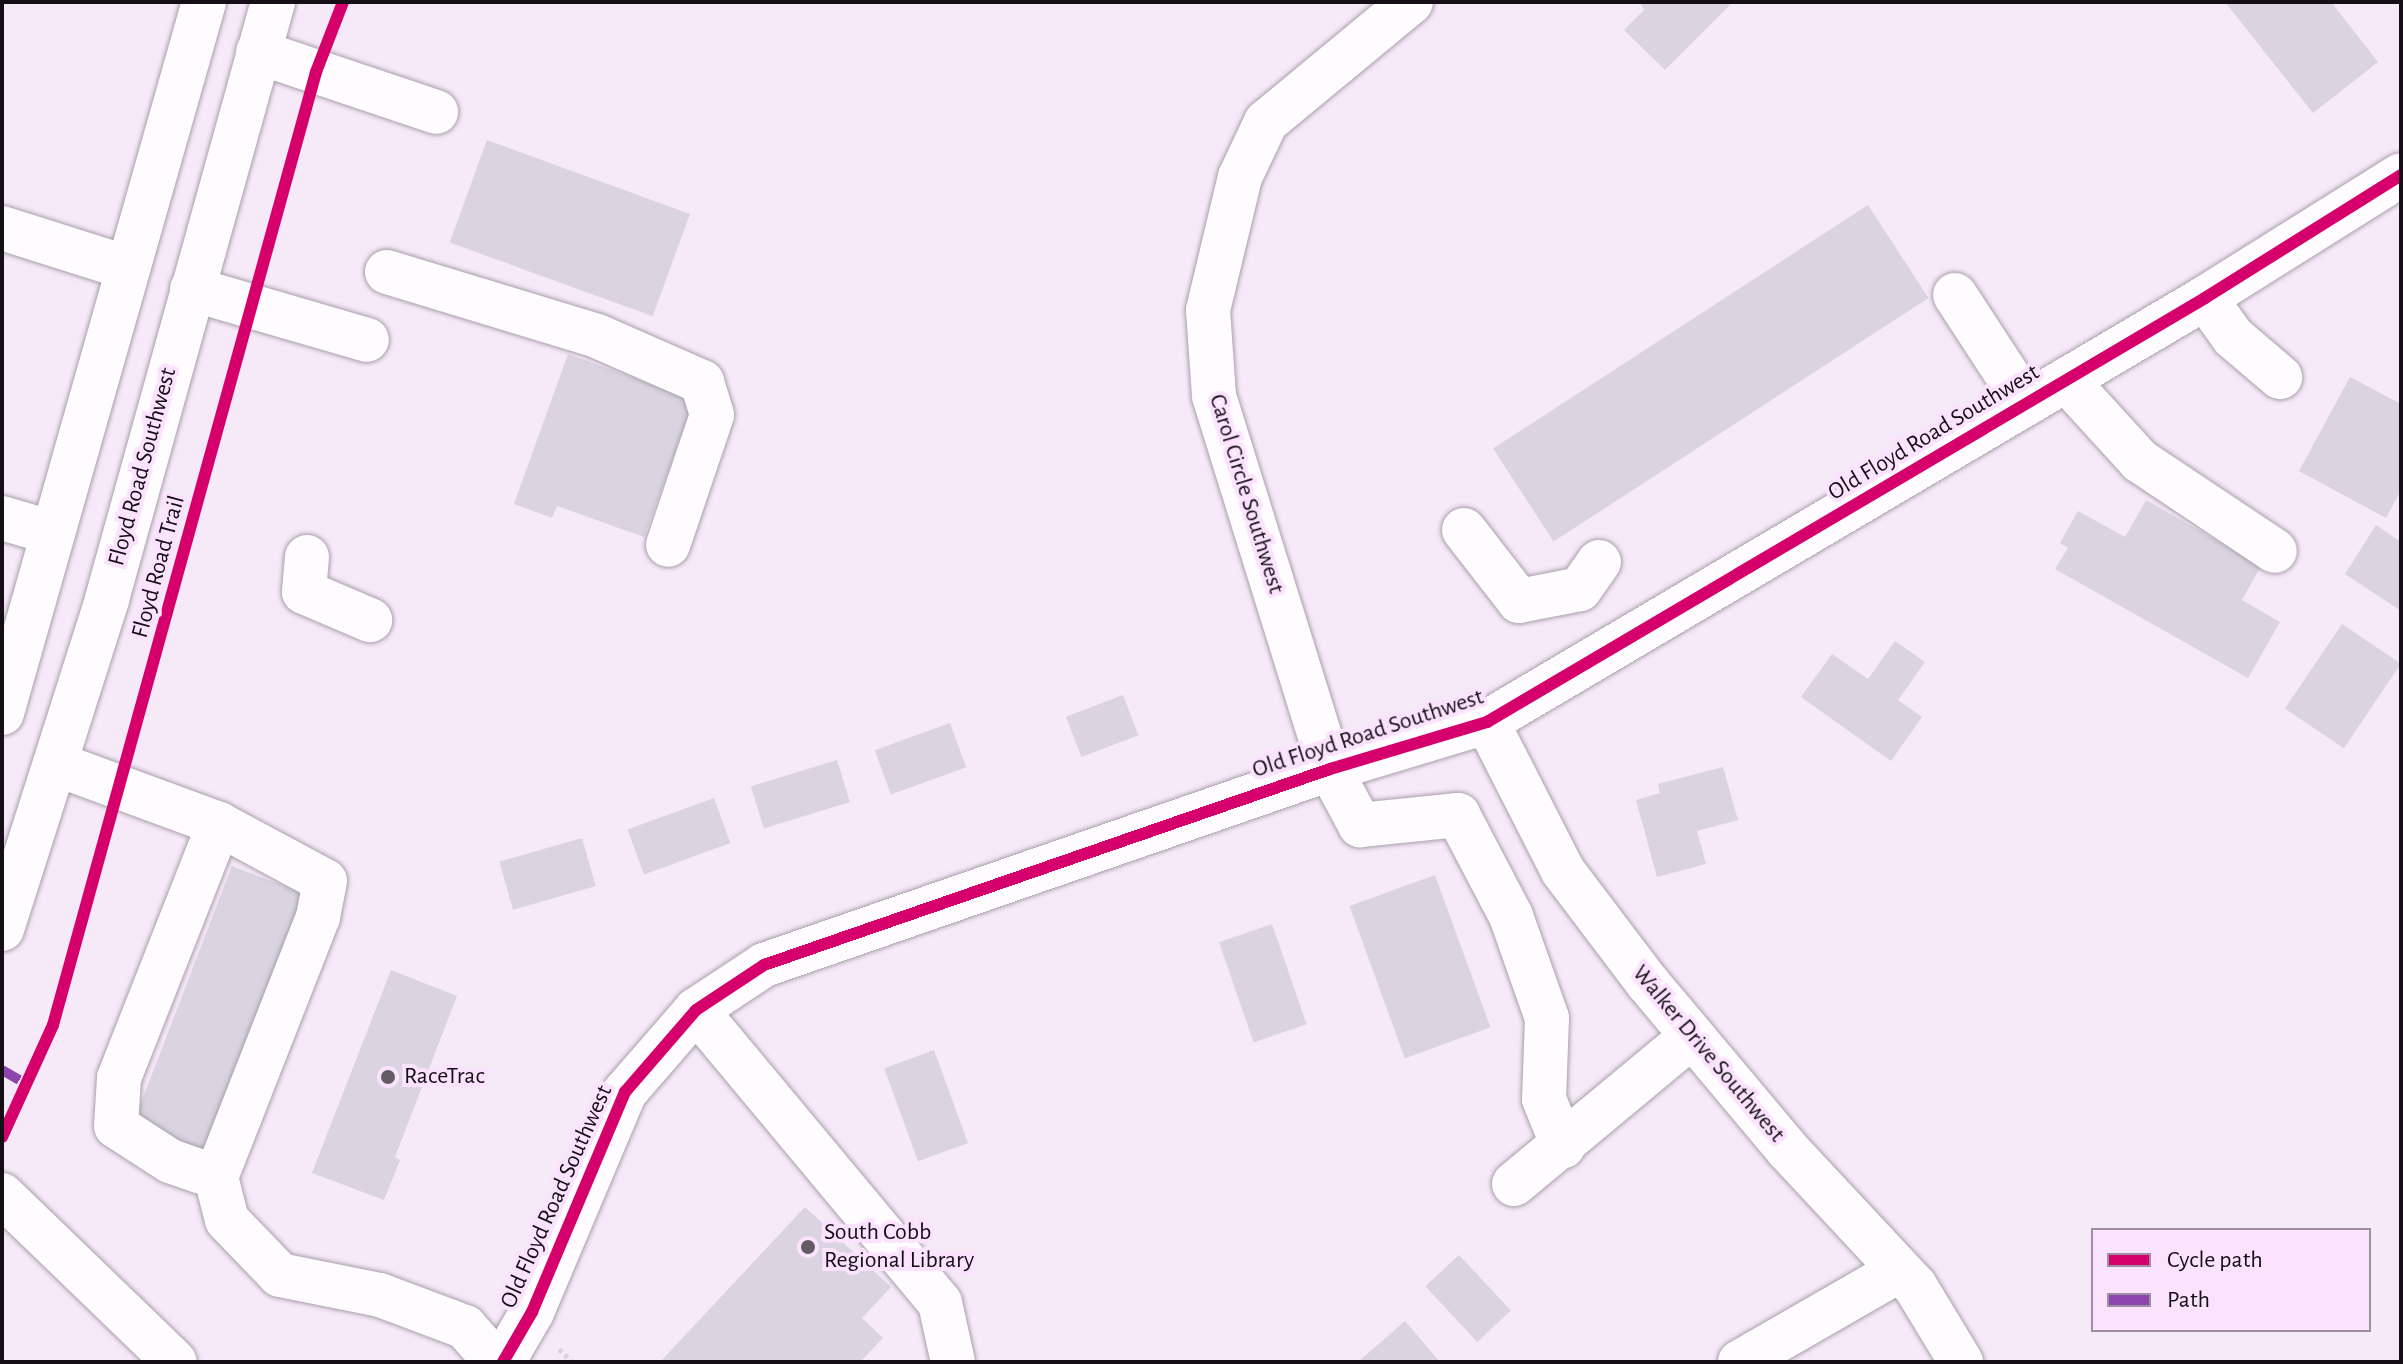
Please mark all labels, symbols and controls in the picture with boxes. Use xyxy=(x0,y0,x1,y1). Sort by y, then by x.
street label: Old Floyd Road Southwest xyxy=(1823,359,2045,507)
street label: Floyd Road Southwest xyxy=(103,365,183,569)
street label: Carol Circle Southwest xyxy=(1202,391,1290,597)
street label: Floyd Road Trail xyxy=(126,493,192,641)
street label: Old Floyd Road Southwest xyxy=(1249,683,1487,785)
street label: Walker Drive Southwest xyxy=(1626,960,1790,1148)
place label: RaceTrac xyxy=(404,1063,485,1091)
marker: RaceTrac xyxy=(379,1068,397,1086)
street label: Old Floyd Road Southwest xyxy=(495,1081,619,1313)
place label: South Cobb Regional Library xyxy=(824,1219,974,1275)
legend xyxy=(2091,1228,2371,1332)
marker: South Cobb Regional Library xyxy=(799,1238,817,1256)
text: Cycle path xyxy=(2167,1248,2263,1272)
text: Path xyxy=(2167,1288,2210,1312)

